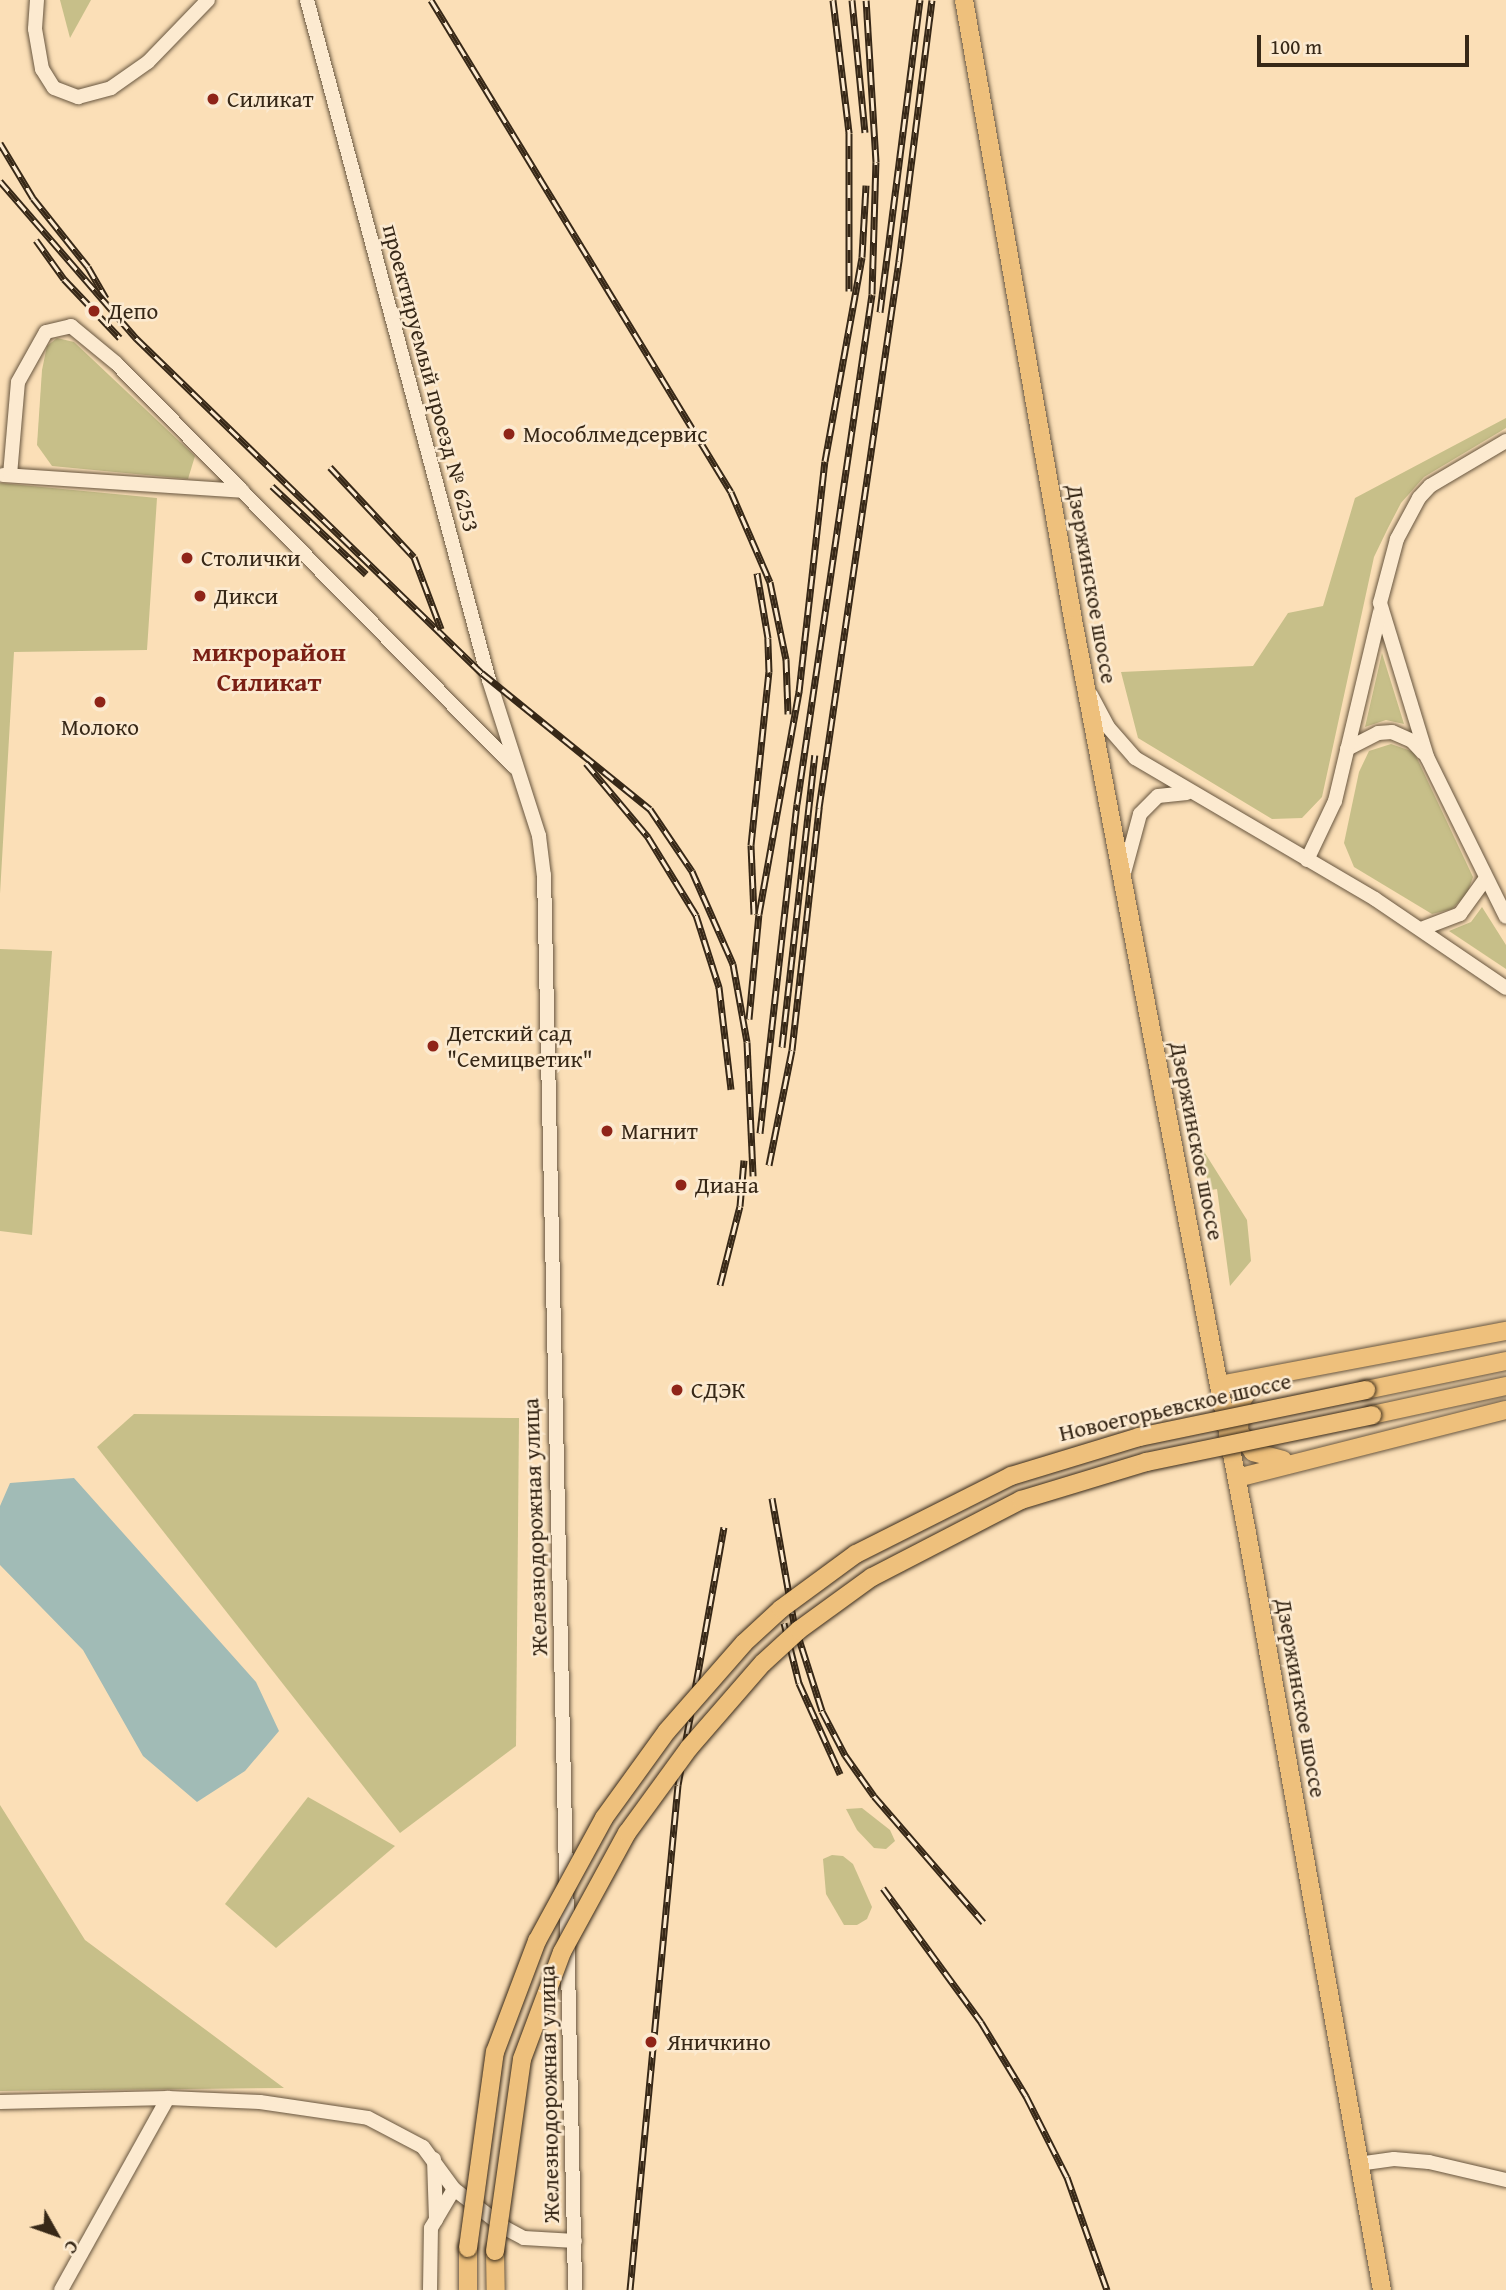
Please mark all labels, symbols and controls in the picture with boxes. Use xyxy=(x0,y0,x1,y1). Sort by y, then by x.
scale bar xyxy=(1261,21,1473,65)
text: 100 m xyxy=(1270,31,1322,62)
place label: Силикат xyxy=(227,85,314,113)
marker: Силикат xyxy=(205,91,221,107)
street label: проектируемый проезд № 6253 xyxy=(377,221,485,535)
place label: Депо xyxy=(108,297,158,325)
marker: Депо xyxy=(86,303,102,319)
place label: Мособлмедсервис xyxy=(523,420,707,448)
marker: Мособлмедсервис xyxy=(501,426,517,442)
street label: Дзержинское шоссе xyxy=(1061,482,1123,686)
place label: Столички xyxy=(201,544,301,572)
marker: Столички xyxy=(179,550,195,566)
place label: Дикси xyxy=(214,582,278,610)
marker: Дикси xyxy=(192,588,208,604)
district label: микрорайон Силикат xyxy=(192,636,346,698)
marker: Молоко xyxy=(92,694,108,710)
place label: Молоко xyxy=(61,713,139,741)
place label: Детский сад "Семицветик" xyxy=(447,1019,593,1073)
marker: Детский сад "Семицветик" xyxy=(425,1038,441,1054)
street label: Дзержинское шоссе xyxy=(1164,1039,1230,1243)
place label: Магнит xyxy=(621,1117,698,1145)
marker: Магнит xyxy=(599,1123,615,1139)
place label: Диана xyxy=(695,1171,759,1199)
marker: Диана xyxy=(673,1177,689,1193)
street label: Новоегорьевское шоссе xyxy=(1056,1367,1294,1447)
place label: СДЭК xyxy=(691,1376,745,1404)
marker: СДЭК xyxy=(669,1382,685,1398)
street label: Железнодорожная улица xyxy=(517,1398,553,1656)
street label: Дзержинское шоссе xyxy=(1270,1596,1332,1800)
street label: Железнодорожная улица xyxy=(533,1965,565,2223)
place label: Яничкино xyxy=(667,2028,771,2056)
marker: Яничкино xyxy=(641,2032,661,2052)
north arrow xyxy=(21,2199,91,2269)
text: С xyxy=(58,2234,86,2261)

